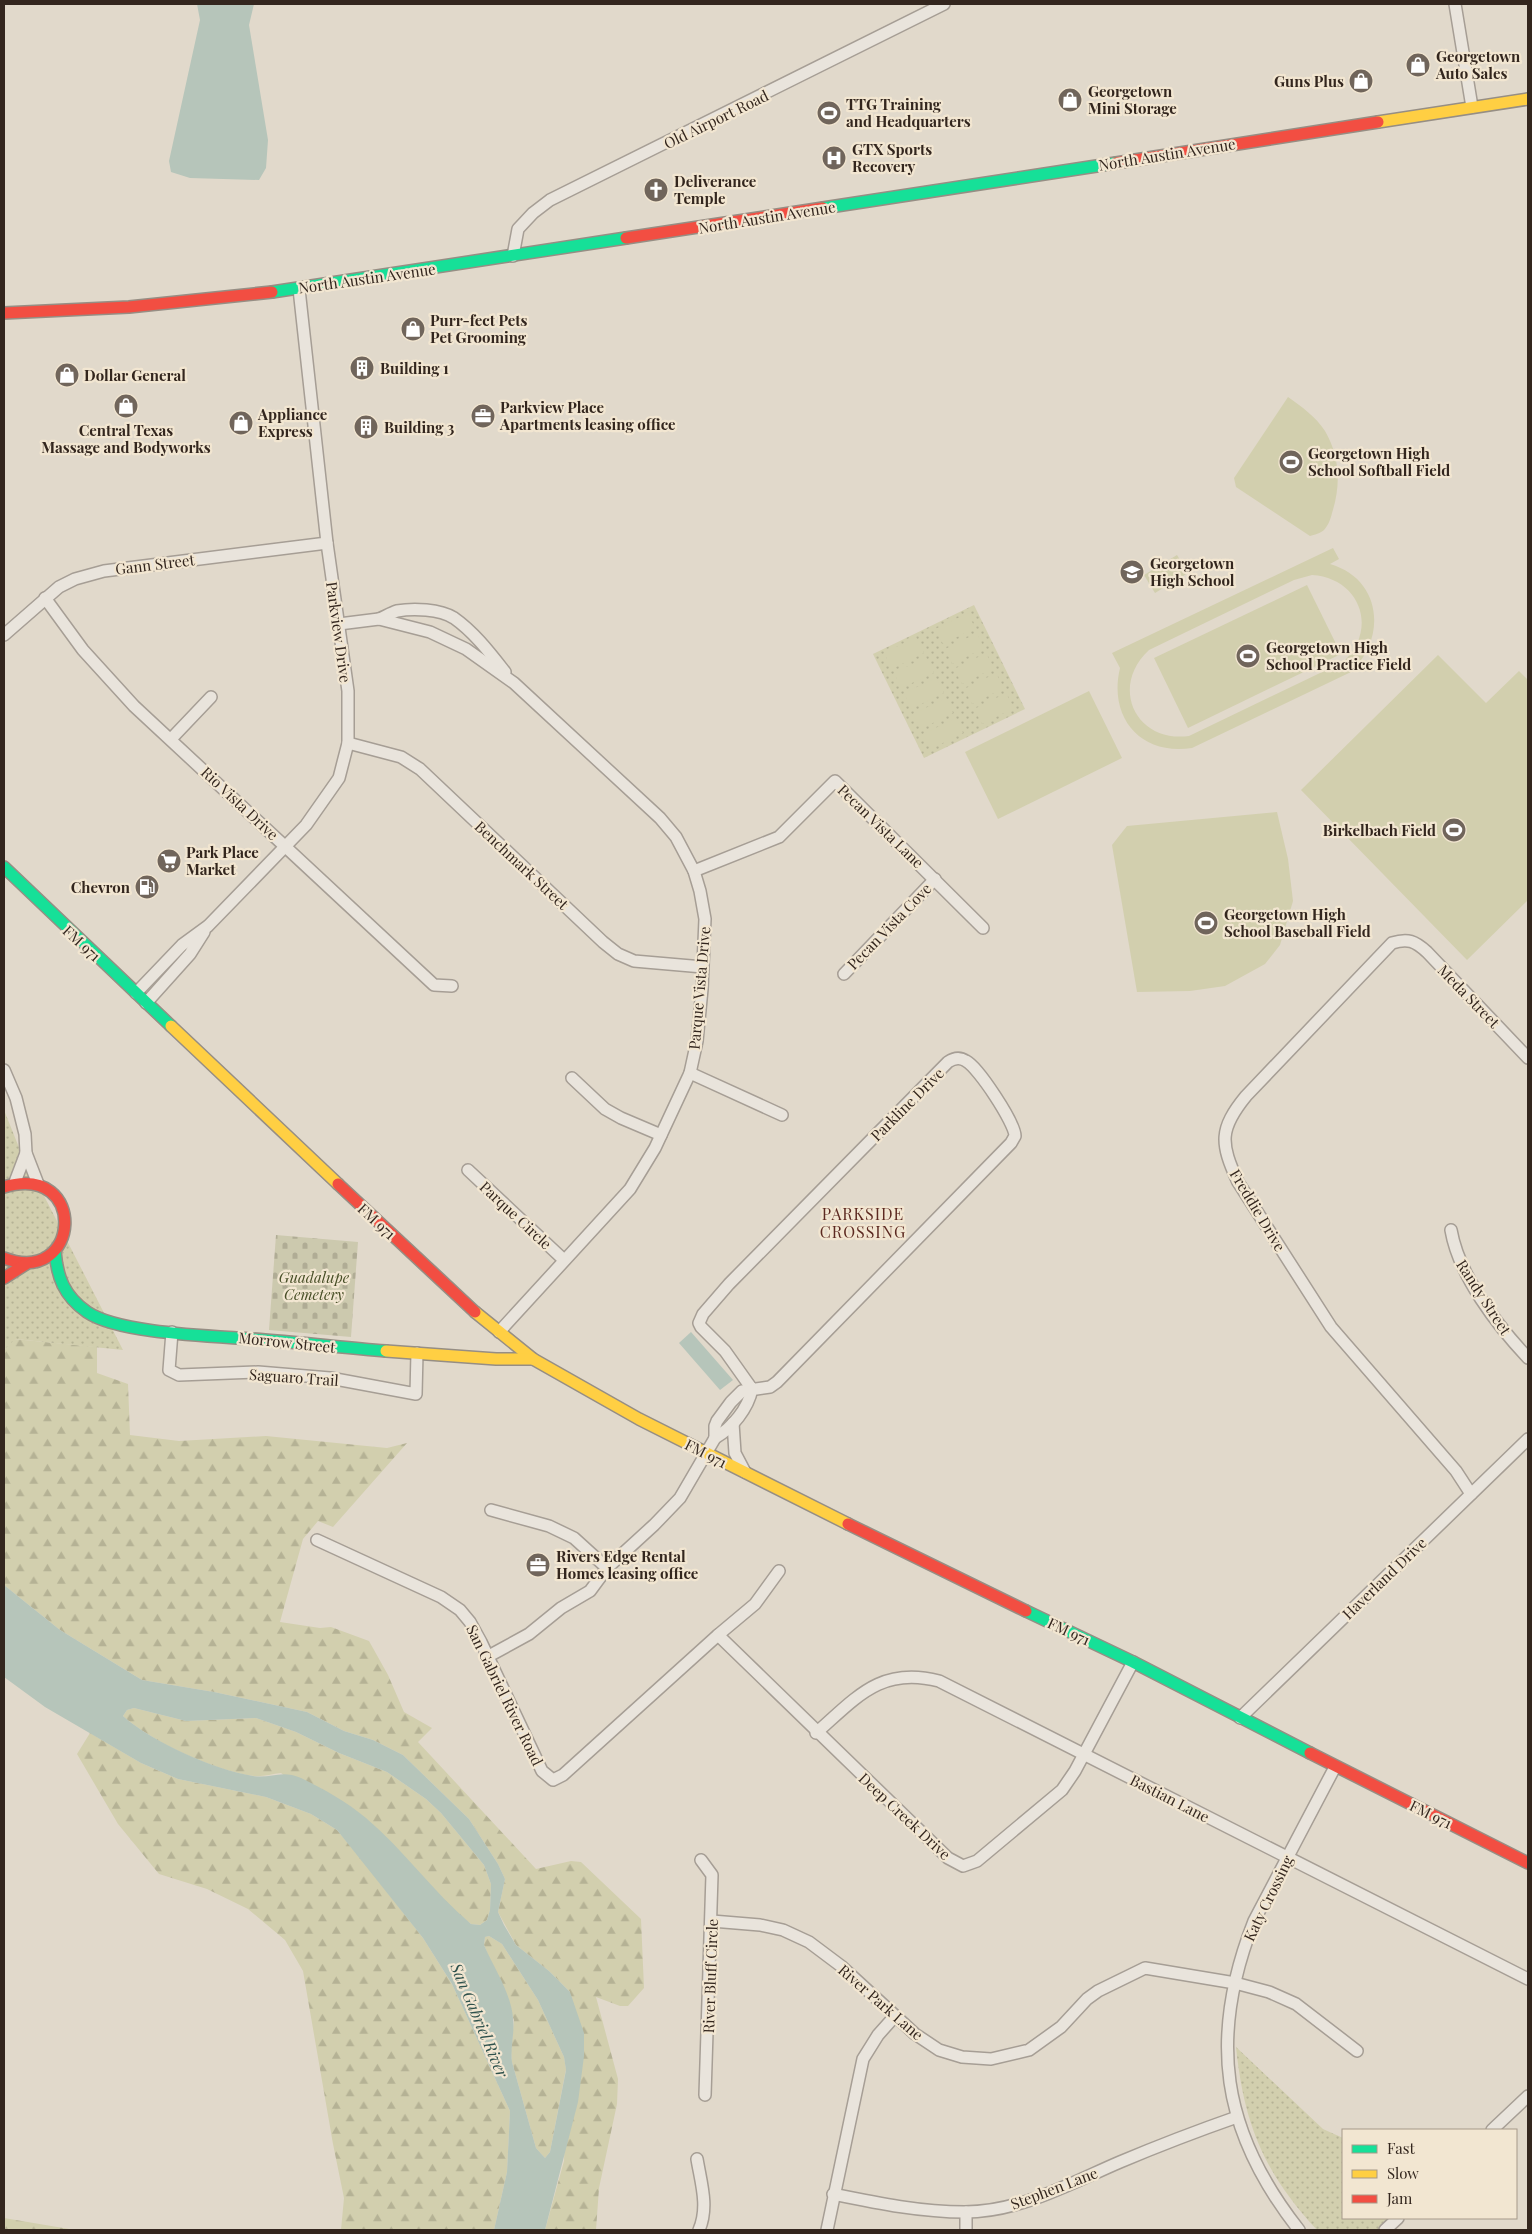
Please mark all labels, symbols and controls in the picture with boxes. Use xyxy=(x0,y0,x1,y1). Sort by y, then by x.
place label: Georgetown Auto Sales xyxy=(1435,46,1521,83)
shop icon: Georgetown Auto Sales xyxy=(1405,52,1431,78)
shop icon: Guns Plus xyxy=(1348,68,1374,94)
place label: Guns Plus xyxy=(1274,71,1344,91)
place label: Georgetown Mini Storage xyxy=(1088,81,1177,118)
street label: Old Airport Road xyxy=(660,85,772,153)
shop icon: Georgetown Mini Storage xyxy=(1057,87,1083,113)
place label: TTG Training and Headquarters xyxy=(846,94,971,131)
sports icon: TTG Training and Headquarters xyxy=(816,100,842,126)
street label: North Austin Avenue xyxy=(1097,133,1237,175)
place label: GTX Sports Recovery xyxy=(852,139,932,176)
hospital icon: GTX Sports Recovery xyxy=(821,145,847,171)
place label: Deliverance Temple xyxy=(674,171,757,208)
church icon: Deliverance Temple xyxy=(643,177,669,203)
street label: North Austin Avenue xyxy=(697,196,837,238)
street label: North Austin Avenue xyxy=(297,258,437,298)
place label: Purr-fect Pets Pet Grooming xyxy=(430,310,528,347)
shop icon: Purr-fect Pets Pet Grooming xyxy=(400,316,426,342)
building icon: Building 1 xyxy=(349,355,375,381)
place label: Building 1 xyxy=(380,358,449,378)
shop icon: Dollar General xyxy=(54,362,80,388)
place label: Dollar General xyxy=(84,365,186,385)
shop icon: Central Texas Massage and Bodyworks xyxy=(113,393,139,419)
place label: Parkview Place Apartments leasing office xyxy=(499,397,676,434)
office icon: Parkview Place Apartments leasing office xyxy=(470,403,496,429)
place label: Appliance Express xyxy=(257,404,328,441)
shop icon: Appliance Express xyxy=(228,410,254,436)
building icon: Building 3 xyxy=(353,414,379,440)
place label: Building 3 xyxy=(384,417,454,437)
place label: Central Texas Massage and Bodyworks xyxy=(41,420,211,457)
place label: Georgetown High School Softball Field xyxy=(1308,443,1450,480)
sports icon: Georgetown High School Softball Field xyxy=(1278,449,1304,475)
street label: Gann Street xyxy=(114,549,197,579)
place label: Georgetown High School xyxy=(1150,553,1235,590)
school or university icon: Georgetown High School xyxy=(1119,559,1145,585)
street label: Parkview Drive xyxy=(322,580,356,684)
place label: Georgetown High School Practice Field xyxy=(1266,637,1411,674)
sports icon: Georgetown High School Practice Field xyxy=(1235,643,1261,669)
street label: Rio Vista Drive xyxy=(197,762,283,844)
street label: Pecan Vista Lane xyxy=(834,780,928,872)
street label: Benchmark Street xyxy=(471,816,574,914)
sports icon: Birkelbach Field xyxy=(1441,817,1467,843)
place label: Birkelbach Field xyxy=(1323,820,1436,840)
place label: Park Place Market xyxy=(186,842,259,879)
supermarket icon: Park Place Market xyxy=(156,848,182,874)
fuel station icon: Chevron xyxy=(134,874,160,900)
place label: Chevron xyxy=(71,877,131,897)
street label: Pecan Vista Cove xyxy=(843,878,935,974)
place label: Georgetown High School Baseball Field xyxy=(1224,904,1371,941)
sports icon: Georgetown High School Baseball Field xyxy=(1193,910,1219,936)
street label: FM 971 xyxy=(59,920,105,966)
street label: Parque Vista Drive xyxy=(684,926,714,1050)
street label: Meda Street xyxy=(1434,960,1505,1032)
street label: Parkline Drive xyxy=(866,1063,948,1145)
street label: Freddie Drive xyxy=(1226,1165,1290,1255)
street label: Parque Circle xyxy=(476,1177,556,1253)
street label: FM 971 xyxy=(354,1198,400,1244)
district label: PARKSIDE CROSSING xyxy=(820,1203,906,1242)
street label: Randy Street xyxy=(1452,1255,1516,1339)
park label: Guadalupe Cemetery xyxy=(279,1267,350,1304)
street label: Morrow Street xyxy=(238,1327,337,1357)
street label: Saguaro Trail xyxy=(249,1364,339,1390)
street label: FM 971 xyxy=(682,1434,731,1472)
street label: Haverland Drive xyxy=(1338,1533,1430,1623)
place label: Rivers Edge Rental Homes leasing office xyxy=(556,1546,699,1583)
office icon: Rivers Edge Rental Homes leasing office xyxy=(525,1552,551,1578)
street label: FM 971 xyxy=(1045,1613,1094,1650)
street label: San Gabriel River Road xyxy=(462,1621,548,1769)
street label: Deep Creek Drive xyxy=(855,1768,955,1864)
street label: Bastian Lane xyxy=(1127,1770,1213,1826)
street label: FM 971 xyxy=(1407,1795,1456,1833)
street label: Katy Crossing xyxy=(1239,1852,1297,1944)
street label: River Bluff Circle xyxy=(698,1918,722,2034)
water label: San Gabriel River xyxy=(446,1959,514,2081)
street label: River Park Lane xyxy=(834,1960,928,2044)
legend xyxy=(1342,2129,1517,2219)
text: Fast xyxy=(1387,2138,1416,2158)
street label: Stephen Lane xyxy=(1008,2162,1100,2214)
text: Slow xyxy=(1387,2163,1419,2183)
text: Jam xyxy=(1386,2188,1413,2208)

